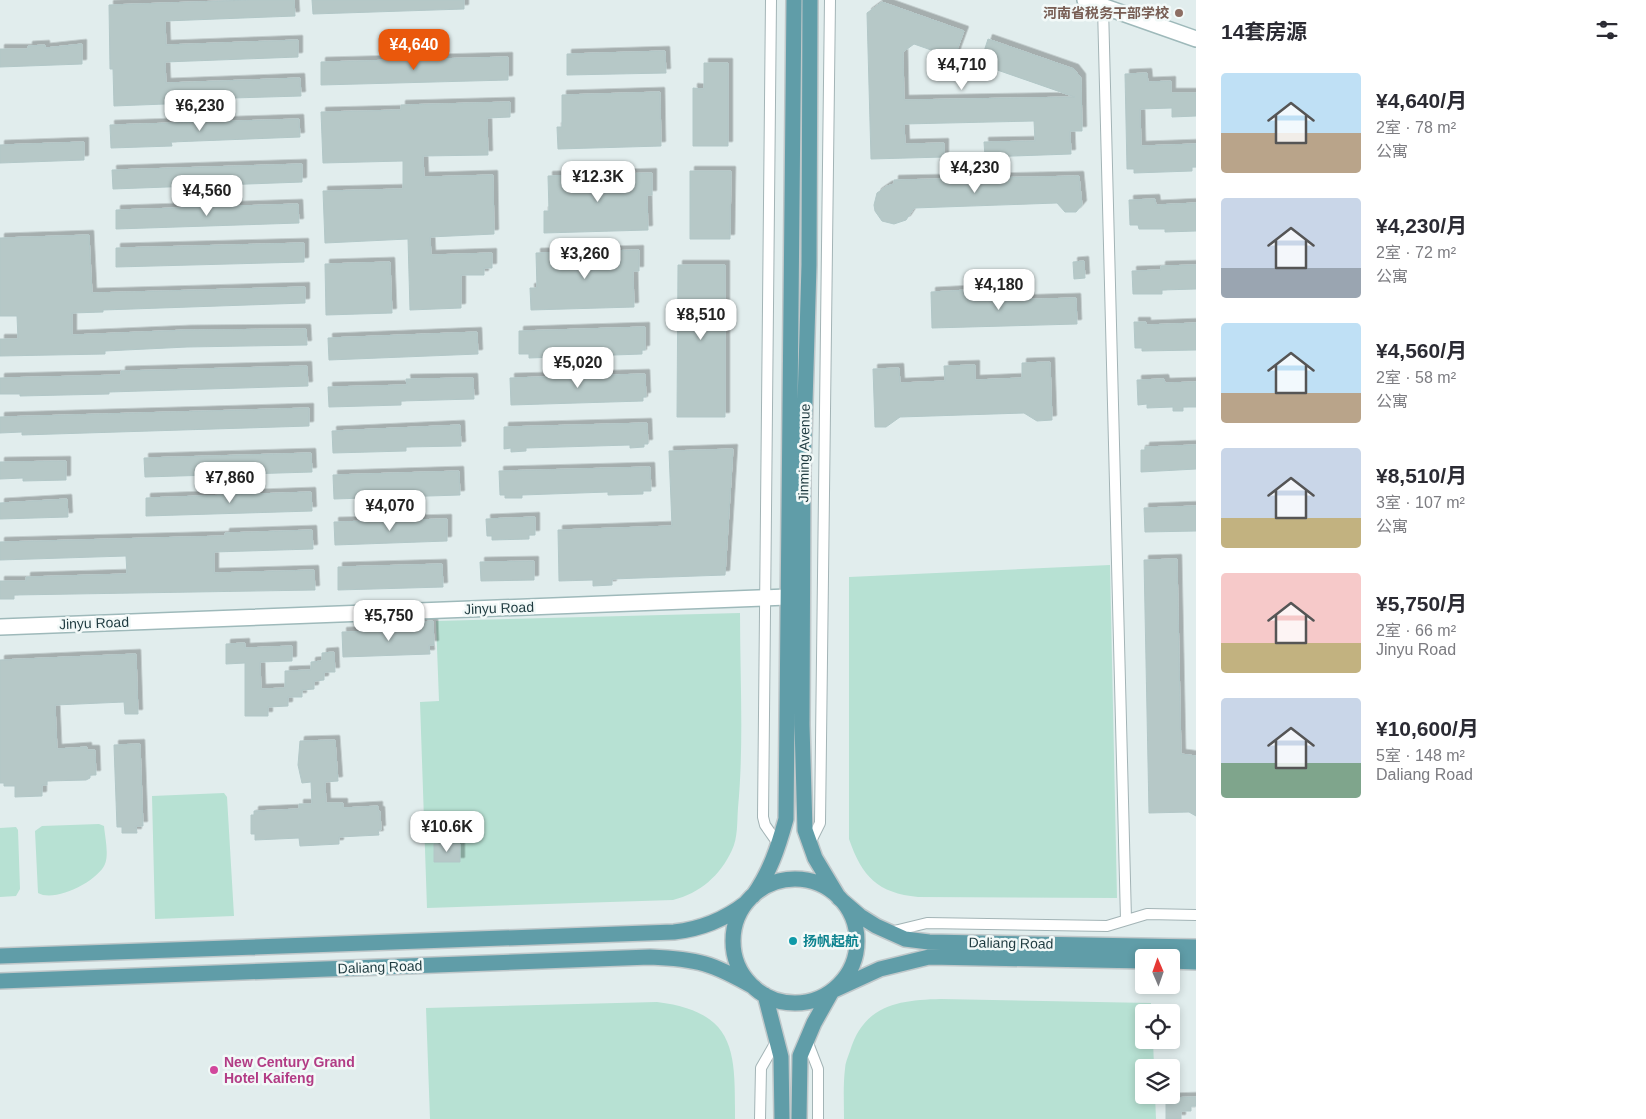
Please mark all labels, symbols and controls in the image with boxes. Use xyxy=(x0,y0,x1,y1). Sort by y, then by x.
place label: 河南省税务干部学校 xyxy=(1043,5,1169,21)
marker: 河南省税务干部学校 xyxy=(1173,7,1185,19)
icon: filters xyxy=(1593,16,1621,44)
text: 14套房源 xyxy=(1221,20,1307,43)
pin: ¥4,640 xyxy=(373,28,455,71)
text: ¥4,640 xyxy=(390,36,438,53)
pin: ¥4,710 xyxy=(921,48,1003,91)
text: ¥4,710 xyxy=(938,56,986,73)
text: ¥4,640/月 xyxy=(1376,89,1467,112)
pin: ¥6,230 xyxy=(159,90,241,132)
icon: home xyxy=(1261,93,1321,153)
text: ¥6,230 xyxy=(176,97,224,114)
text: 2室 · 78 m² xyxy=(1376,119,1456,136)
text: 公寓 xyxy=(1376,143,1408,160)
pin: ¥4,230 xyxy=(934,152,1016,194)
text: ¥4,230 xyxy=(951,159,999,176)
pin: ¥12.3K xyxy=(557,160,639,203)
text: ¥12.3K xyxy=(572,168,624,185)
pin: ¥4,560 xyxy=(166,174,248,217)
text: ¥4,560 xyxy=(183,182,231,199)
text: ¥4,230/月 xyxy=(1376,214,1467,237)
icon: home xyxy=(1261,218,1321,278)
pin: ¥3,260 xyxy=(544,238,626,280)
text: 2室 · 72 m² xyxy=(1376,244,1456,261)
text: ¥3,260 xyxy=(561,245,609,262)
pin: ¥4,180 xyxy=(958,268,1040,311)
text: 公寓 xyxy=(1376,268,1408,285)
text: ¥4,180 xyxy=(975,276,1023,293)
pin: ¥8,510 xyxy=(660,298,742,341)
text: ¥8,510 xyxy=(677,306,725,323)
text: ¥4,560/月 xyxy=(1376,339,1467,362)
icon: home xyxy=(1261,343,1321,403)
pin: ¥5,020 xyxy=(537,346,619,389)
text: ¥5,020 xyxy=(554,354,602,371)
text: 2室 · 58 m² xyxy=(1376,369,1456,386)
text: 公寓 xyxy=(1376,393,1408,410)
street label: Jinming Avenue xyxy=(795,403,813,502)
pin: ¥7,860 xyxy=(189,462,271,504)
text: ¥8,510/月 xyxy=(1376,464,1467,487)
icon: home xyxy=(1261,468,1321,528)
text: ¥7,860 xyxy=(206,469,254,486)
pin: ¥4,070 xyxy=(349,490,431,532)
text: 3室 · 107 m² xyxy=(1376,494,1465,511)
text: ¥4,070 xyxy=(366,497,414,514)
text: 公寓 xyxy=(1376,518,1408,535)
text: ¥5,750/月 xyxy=(1376,592,1467,615)
icon: home xyxy=(1261,593,1321,653)
street label: Jinyu Road xyxy=(464,599,534,617)
pin: ¥5,750 xyxy=(348,600,430,642)
text: ¥5,750 xyxy=(365,607,413,624)
street label: Jinyu Road xyxy=(59,614,129,632)
text: 2室 · 66 m² xyxy=(1376,622,1456,639)
text: Jinyu Road xyxy=(1376,641,1456,658)
text: ¥10,600/月 xyxy=(1376,717,1479,740)
icon: home xyxy=(1261,718,1321,778)
text: 5室 · 148 m² xyxy=(1376,747,1465,764)
text: Daliang Road xyxy=(1376,766,1473,783)
pin: ¥10.6K xyxy=(406,810,488,853)
text: ¥10.6K xyxy=(421,818,473,835)
place label: 扬帆起航 xyxy=(803,933,859,949)
street label: Daliang Road xyxy=(968,934,1054,952)
marker: 扬帆起航 xyxy=(787,935,799,947)
north arrow xyxy=(1135,949,1180,994)
map controls xyxy=(1135,949,1180,1104)
street label: Daliang Road xyxy=(337,958,423,976)
button: locate xyxy=(1135,1004,1180,1049)
place label: New Century Grand Hotel Kaifeng xyxy=(224,1054,355,1086)
button: layers xyxy=(1135,1059,1180,1104)
marker: New Century Grand Hotel Kaifeng xyxy=(208,1064,220,1076)

